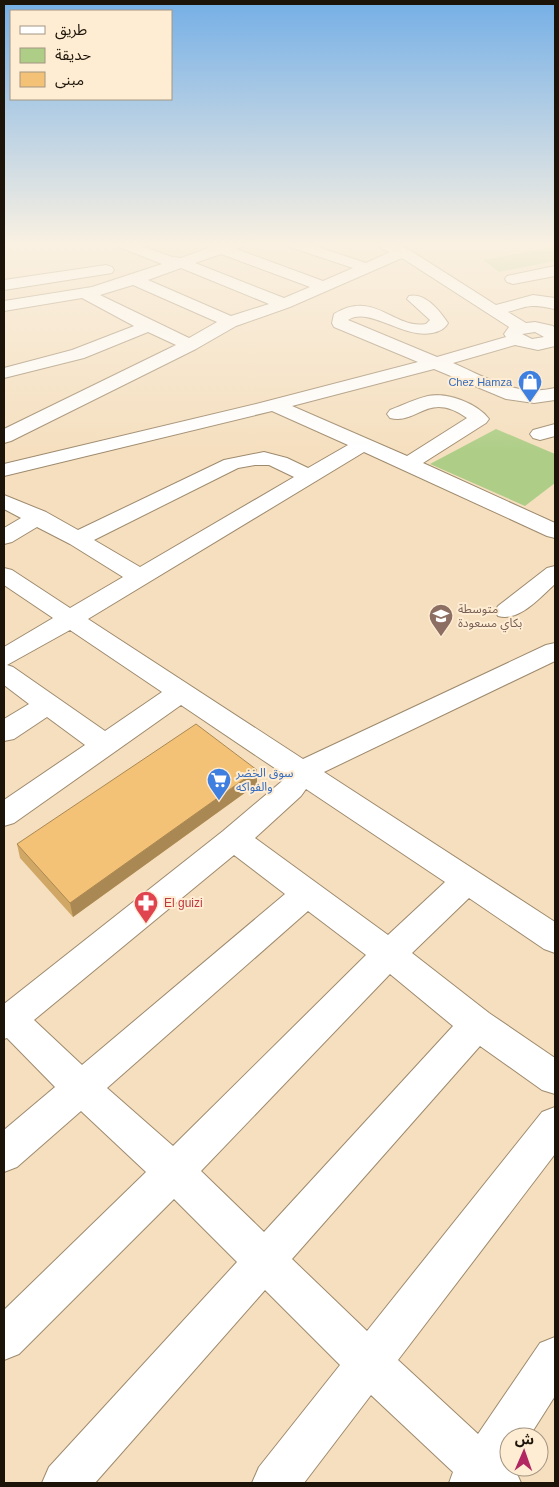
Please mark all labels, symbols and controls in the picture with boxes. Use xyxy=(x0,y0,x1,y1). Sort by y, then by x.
legend xyxy=(10,10,172,100)
text: طريق xyxy=(55,21,87,40)
text: حديقة xyxy=(55,46,91,63)
text: مبنى xyxy=(55,71,84,89)
shop icon: Chez Hamza xyxy=(517,369,543,403)
place label: Chez Hamza xyxy=(448,376,513,388)
place label: متوسطة بكاي مسعودة xyxy=(458,602,522,633)
school or university icon: متوسطة بكاي مسعودة xyxy=(428,603,454,637)
place label: سوق الخضر والفواكه xyxy=(235,766,293,794)
supermarket icon: سوق الخضر والفواكه xyxy=(206,767,232,801)
pharmacy icon: El guizi xyxy=(133,890,159,924)
place label: El guizi xyxy=(164,896,203,910)
north arrow xyxy=(499,1427,549,1477)
text: ش xyxy=(515,1431,534,1447)

